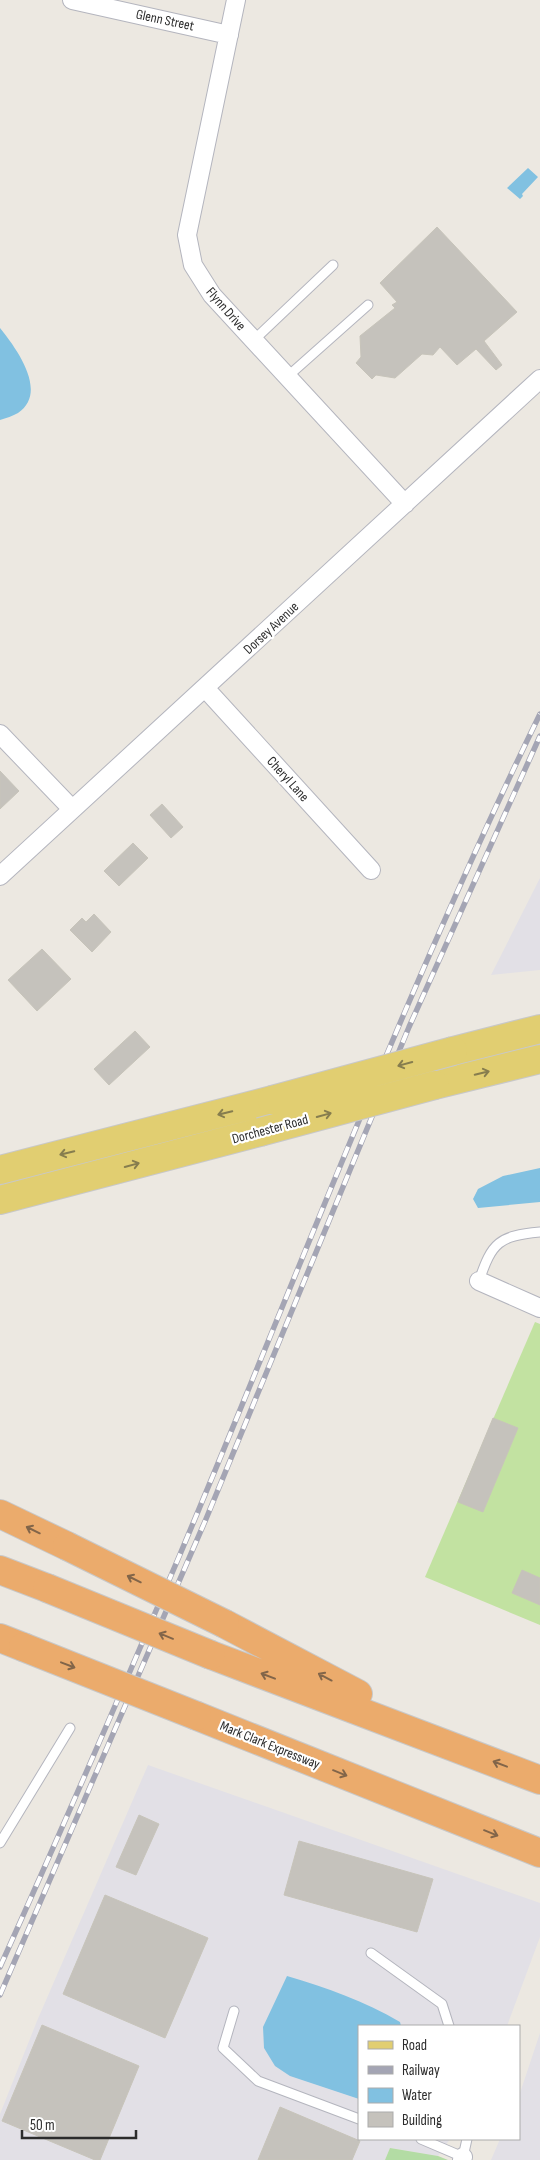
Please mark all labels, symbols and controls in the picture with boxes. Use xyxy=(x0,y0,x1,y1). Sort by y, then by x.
street label: Glenn Street xyxy=(134,6,196,34)
street label: Flynn Drive xyxy=(203,284,249,334)
street label: Dorsey Avenue xyxy=(240,598,302,658)
street label: Cheryl Lane xyxy=(263,753,313,805)
one-way arrow xyxy=(398,1060,414,1069)
one-way arrow xyxy=(474,1068,490,1078)
one-way arrow xyxy=(217,1108,233,1118)
one-way arrow xyxy=(316,1109,332,1119)
street label: Dorchester Road xyxy=(230,1111,310,1147)
one-way arrow xyxy=(60,1149,76,1158)
one-way arrow xyxy=(123,1160,139,1169)
one-way arrow xyxy=(26,1525,41,1535)
one-way arrow xyxy=(127,1574,142,1584)
one-way arrow xyxy=(159,1631,174,1641)
one-way arrow xyxy=(60,1661,75,1670)
one-way arrow xyxy=(261,1671,276,1680)
one-way arrow xyxy=(318,1672,333,1681)
street label: Mark Clark Expressway xyxy=(218,1717,323,1773)
one-way arrow xyxy=(493,1759,509,1768)
one-way arrow xyxy=(332,1769,347,1778)
one-way arrow xyxy=(483,1829,498,1838)
legend xyxy=(358,2025,520,2140)
text: Road xyxy=(402,2036,427,2055)
text: Railway xyxy=(402,2061,440,2080)
text: Water xyxy=(402,2086,433,2105)
scale bar xyxy=(22,2108,136,2140)
text: Building xyxy=(402,2111,442,2130)
text: 50 m xyxy=(30,2116,55,2135)

